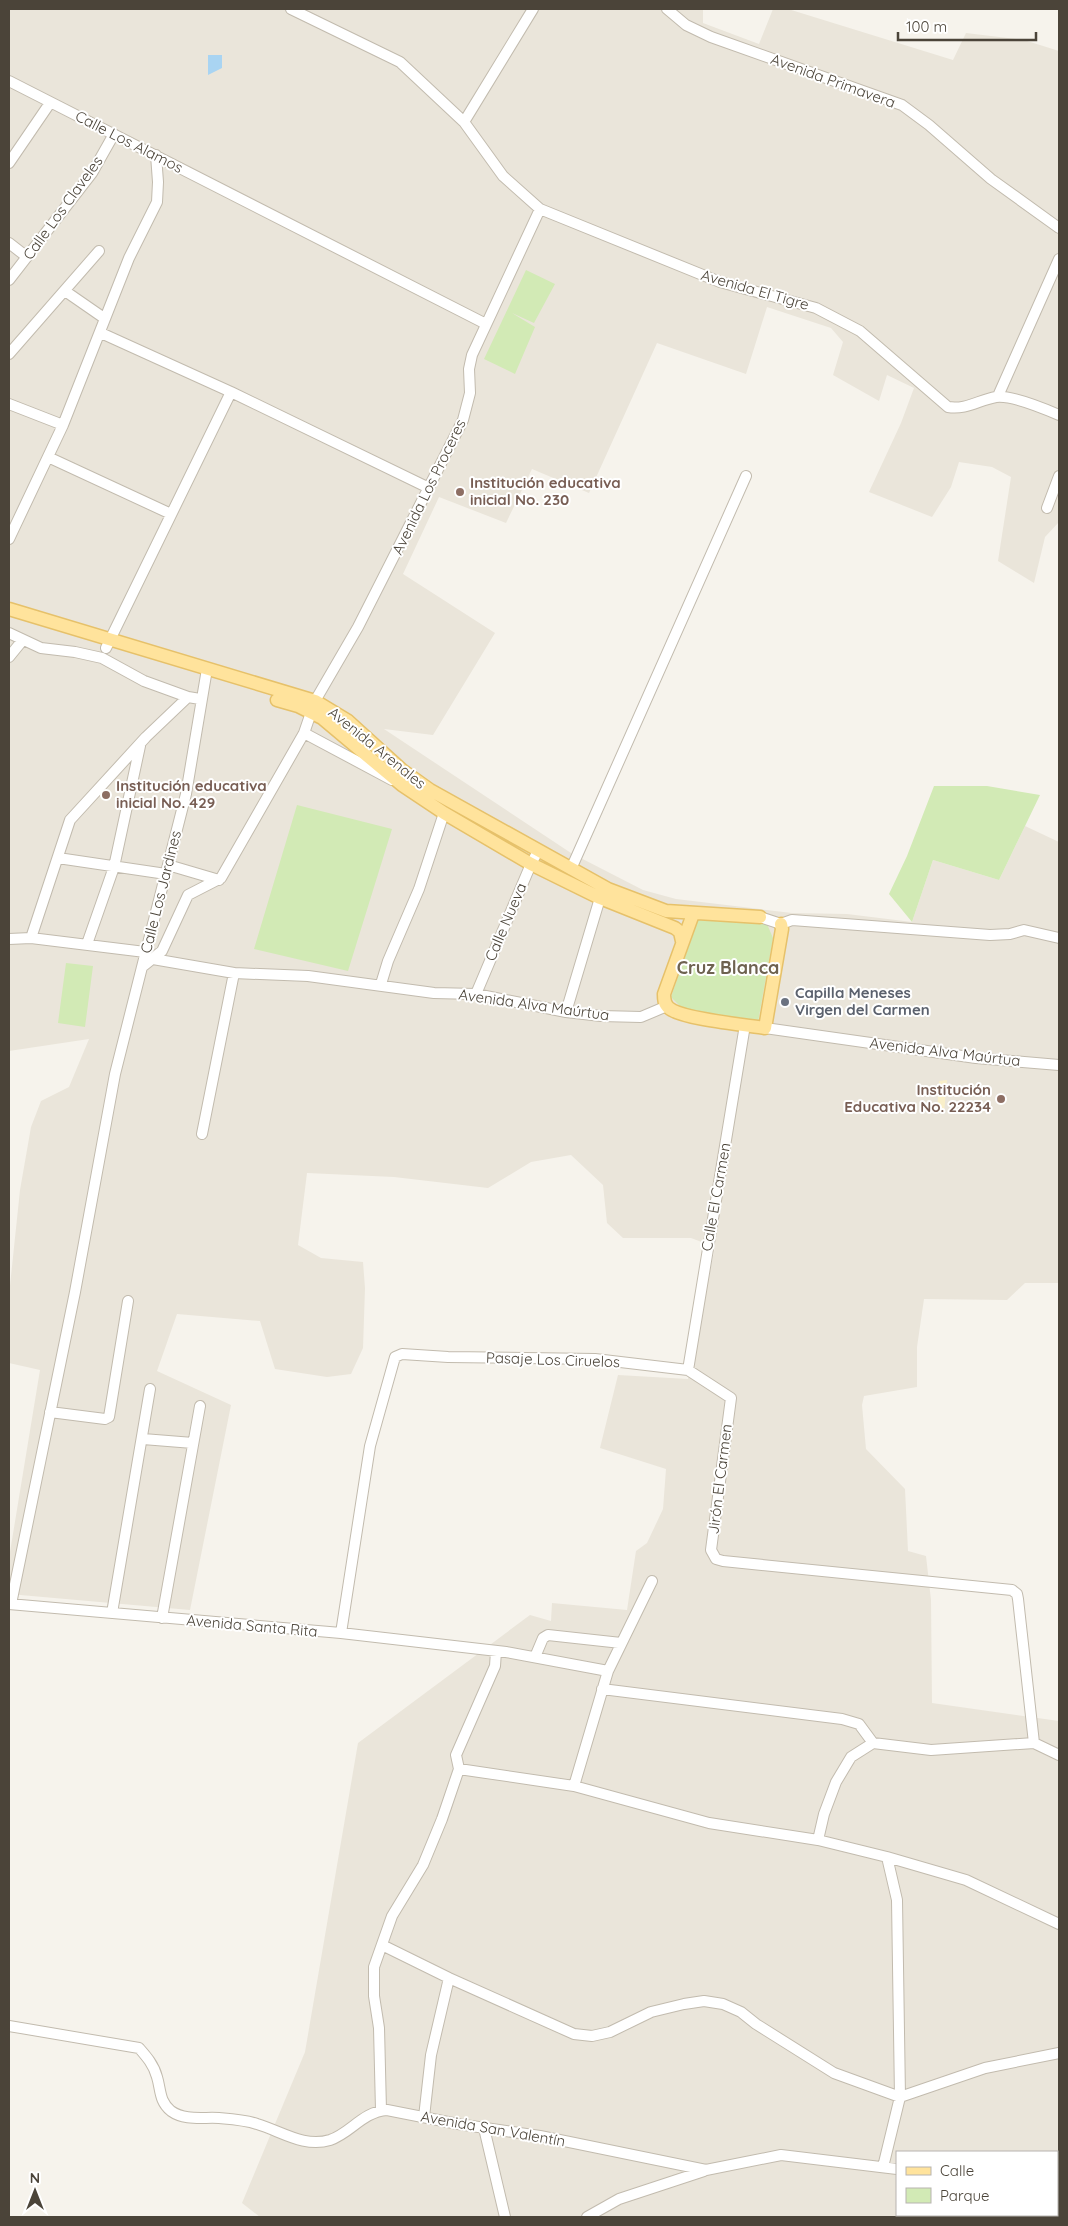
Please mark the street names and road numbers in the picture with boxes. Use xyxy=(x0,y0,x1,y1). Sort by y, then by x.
street label: Avenida Primavera xyxy=(768,49,898,112)
street label: Calle Los Alamos xyxy=(72,106,186,177)
street label: Calle Los Claveles xyxy=(19,152,107,263)
street label: Avenida El Tigre xyxy=(699,265,811,314)
street label: Avenida Los Proceres xyxy=(387,416,470,558)
street label: Avenida Arenales xyxy=(325,702,430,793)
street label: Calle Los Jardines xyxy=(136,828,185,955)
street label: Calle Nueva xyxy=(481,880,531,964)
street label: Avenida Alva Maúrtua xyxy=(457,985,611,1024)
street label: Avenida Alva Maúrtua xyxy=(868,1033,1022,1070)
street label: Calle El Carmen xyxy=(697,1141,734,1253)
street label: Pasaje Los Ciruelos xyxy=(486,1348,620,1371)
street label: Jirón El Carmen xyxy=(703,1423,736,1535)
street label: Avenida Santa Rita xyxy=(186,1610,318,1641)
street label: Avenida San Valentín xyxy=(419,2106,567,2151)

